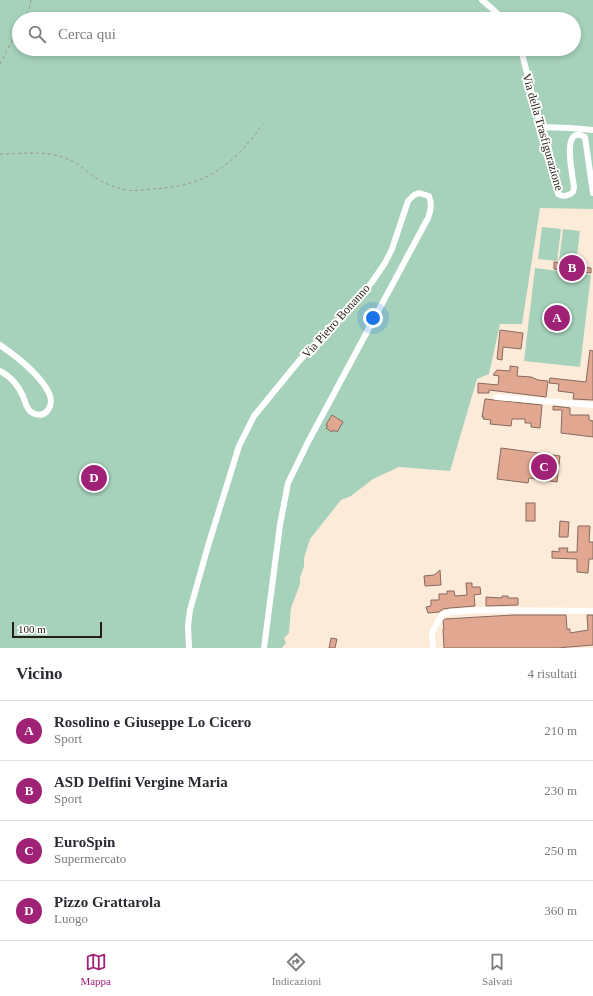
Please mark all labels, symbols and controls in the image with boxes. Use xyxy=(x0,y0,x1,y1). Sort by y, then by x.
search box xyxy=(12,12,581,56)
icon: search xyxy=(26,23,48,45)
text: Cerca qui xyxy=(58,26,116,42)
street label: Via della Trasfigurazione xyxy=(520,72,566,192)
pin: B xyxy=(559,253,585,283)
street label: Via Pietro Bonanno xyxy=(299,281,373,361)
pin: A xyxy=(544,303,570,333)
your location xyxy=(363,308,383,328)
pin: C xyxy=(531,452,557,482)
pin: D xyxy=(81,463,107,493)
scale bar xyxy=(12,620,102,639)
text: 100 m xyxy=(18,623,46,635)
text: Vicino xyxy=(16,664,63,683)
text: 4 risultati xyxy=(528,666,577,681)
text: Rosolino e Giuseppe Lo Cicero xyxy=(54,714,251,730)
text: A xyxy=(24,723,34,738)
text: 210 m xyxy=(544,723,577,738)
text: Sport xyxy=(54,731,82,746)
text: ASD Delfini Vergine Maria xyxy=(54,774,228,790)
text: B xyxy=(25,783,33,798)
text: 230 m xyxy=(544,783,577,798)
text: Sport xyxy=(54,791,82,806)
text: EuroSpin xyxy=(54,834,115,850)
text: C xyxy=(24,843,34,858)
text: 250 m xyxy=(544,843,577,858)
text: Supermercato xyxy=(54,851,126,866)
text: Pizzo Grattarola xyxy=(54,894,161,910)
text: D xyxy=(24,903,34,918)
text: 360 m xyxy=(544,903,577,918)
text: Luogo xyxy=(54,911,88,926)
tab: Mappa xyxy=(80,951,111,987)
tab: Indicazioni xyxy=(272,951,321,987)
tab: Salvati xyxy=(482,951,513,987)

